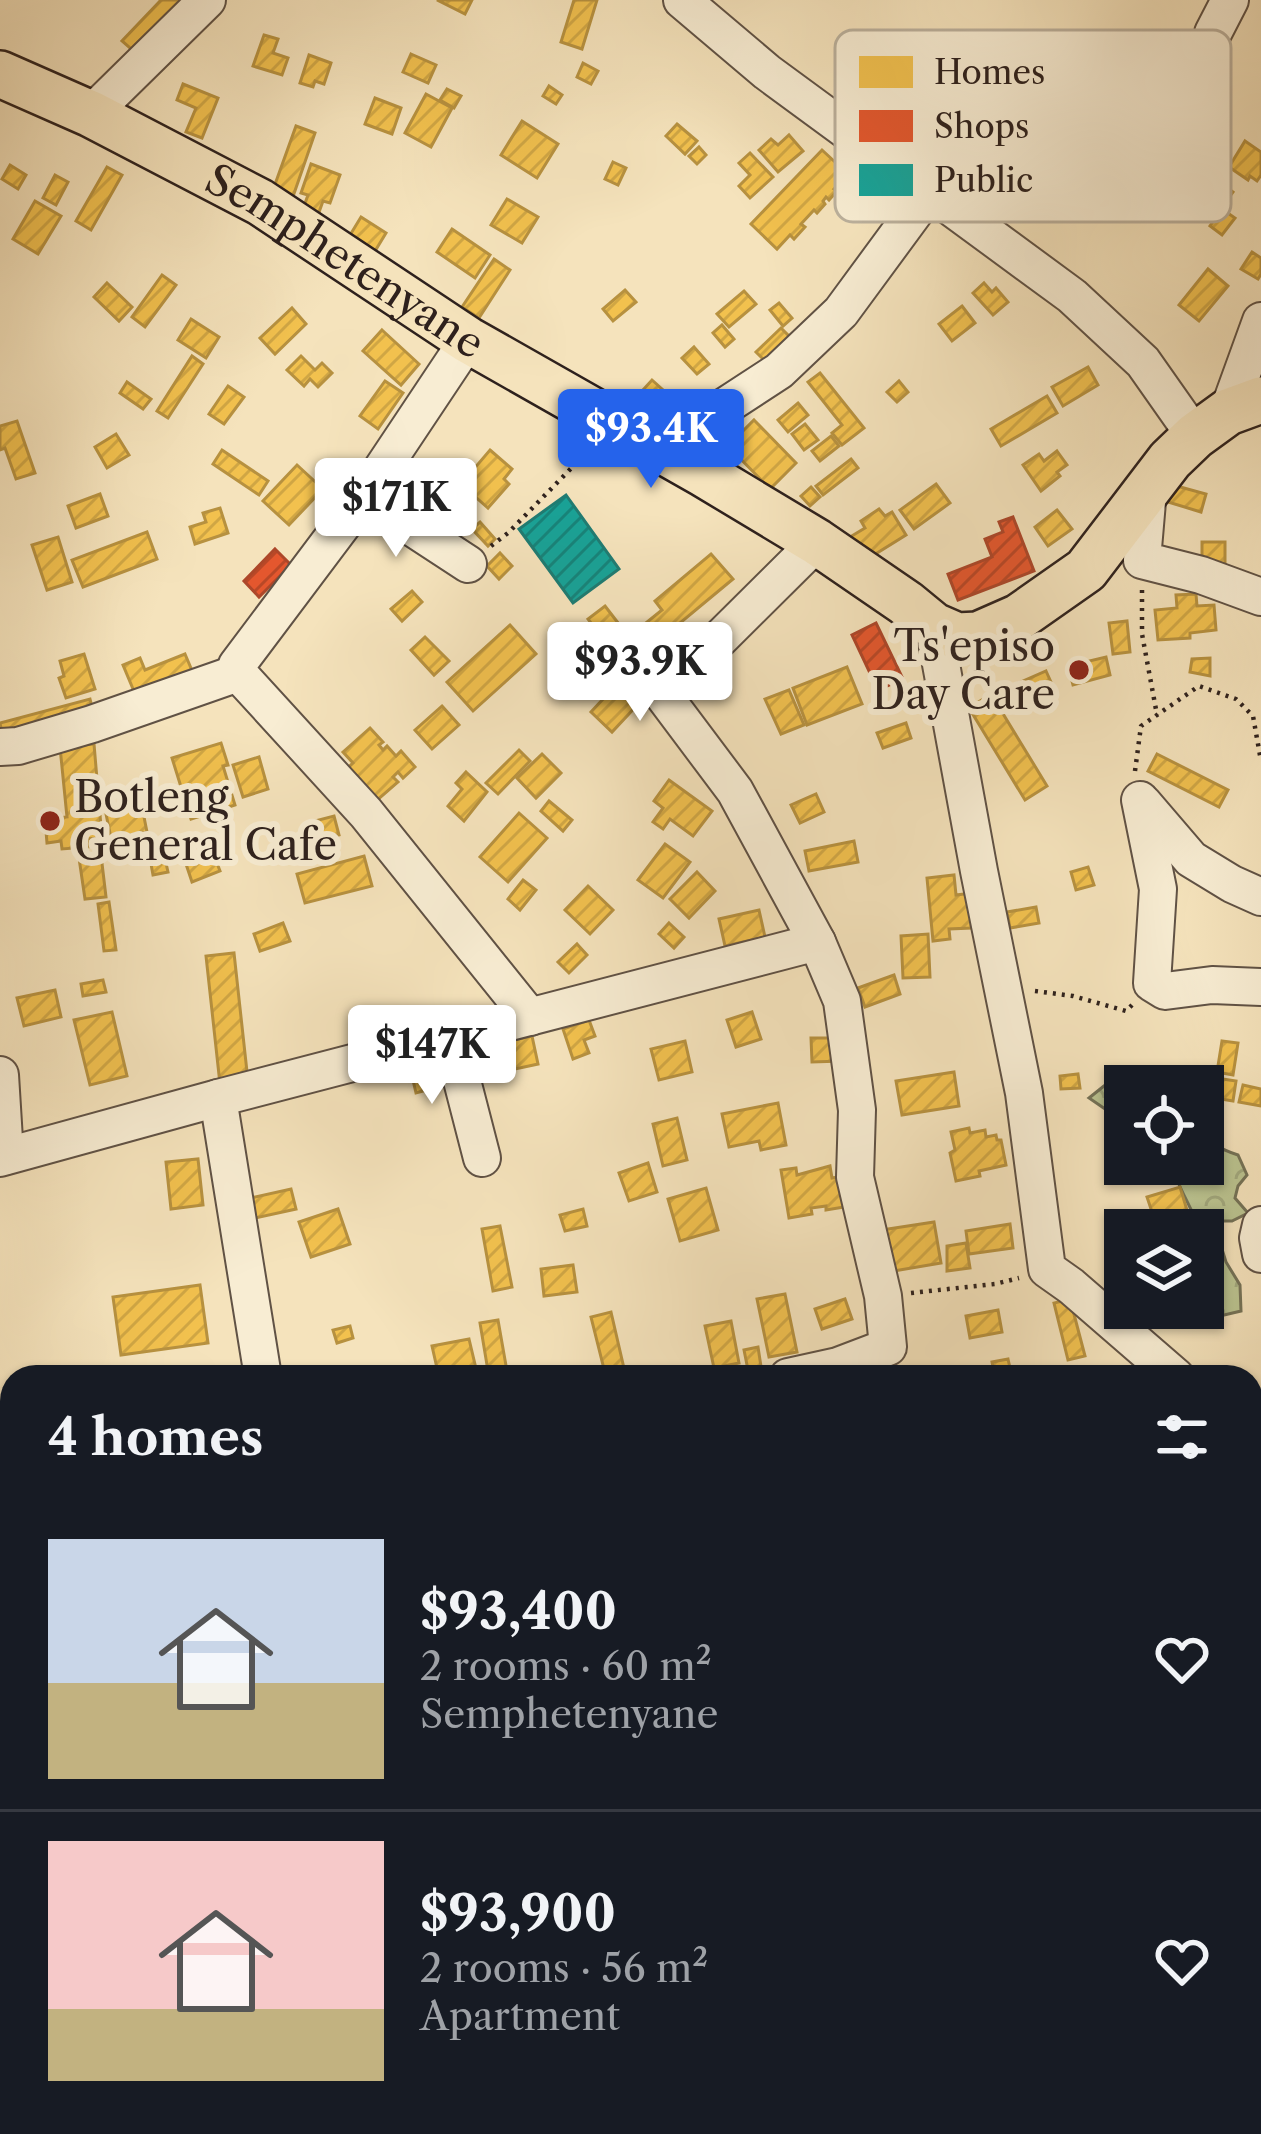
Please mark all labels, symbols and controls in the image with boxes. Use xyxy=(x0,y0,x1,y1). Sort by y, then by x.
legend xyxy=(835,30,1231,222)
text: Homes xyxy=(934,52,1045,93)
text: Shops xyxy=(934,106,1029,147)
street label: Semphetenyane xyxy=(197,152,493,370)
text: Public xyxy=(934,160,1033,201)
pin: $93.4K xyxy=(553,389,749,491)
text: $93.4K xyxy=(585,404,717,452)
pin: $171K xyxy=(312,458,480,560)
text: $171K xyxy=(342,473,450,521)
place label: Ts'episo Day Care xyxy=(871,620,1055,720)
pin: $93.9K xyxy=(542,622,738,724)
text: $93.9K xyxy=(574,637,706,685)
marker: Ts'episo Day Care xyxy=(1066,657,1092,683)
place label: Botleng General Cafe xyxy=(74,771,337,871)
marker: Botleng General Cafe xyxy=(37,808,63,834)
pin: $147K xyxy=(348,1005,516,1107)
text: $147K xyxy=(375,1020,489,1068)
map controls xyxy=(1104,1065,1224,1329)
button: locate xyxy=(1104,1065,1224,1185)
button: layers xyxy=(1104,1209,1224,1329)
icon: filters xyxy=(1149,1404,1215,1470)
text: 4 homes xyxy=(48,1406,263,1468)
text: $93,400 xyxy=(420,1580,617,1642)
icon: home xyxy=(144,1587,288,1731)
icon: heart xyxy=(1149,1626,1215,1692)
text: 2 rooms · 60 m² xyxy=(420,1642,712,1690)
text: Semphetenyane xyxy=(420,1690,718,1738)
text: $93,900 xyxy=(420,1882,616,1944)
icon: home xyxy=(144,1889,288,2033)
icon: heart xyxy=(1149,1928,1215,1994)
text: 2 rooms · 56 m² xyxy=(420,1944,708,1992)
text: Apartment xyxy=(420,1992,620,2040)

